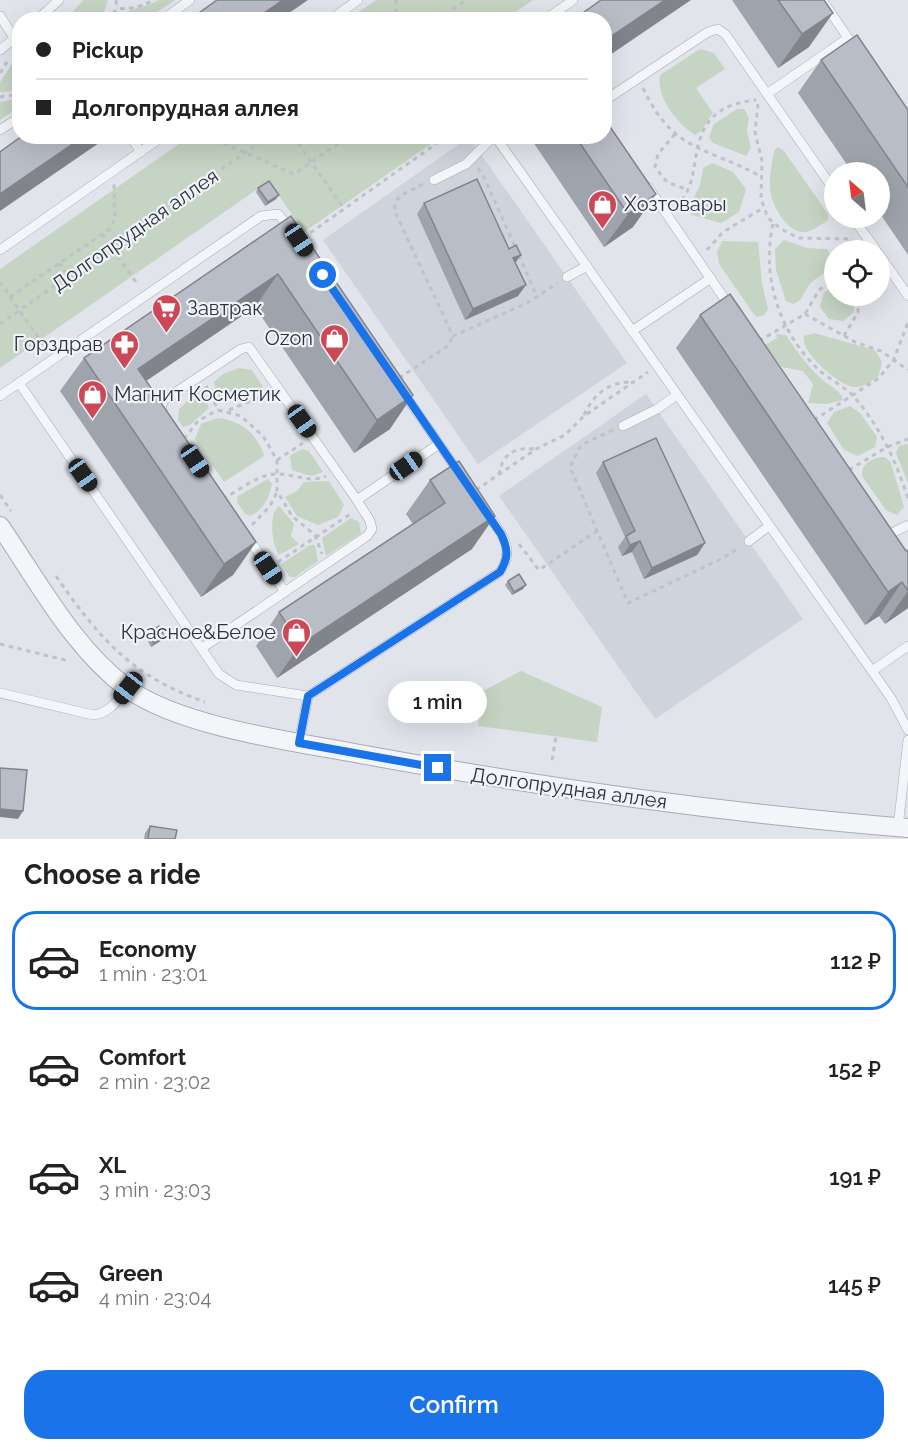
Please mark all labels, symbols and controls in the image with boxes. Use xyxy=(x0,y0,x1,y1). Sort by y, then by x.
text: Pickup xyxy=(72,37,144,63)
text: Долгопрудная аллея xyxy=(72,95,299,121)
north arrow xyxy=(824,162,890,228)
map controls xyxy=(824,162,890,306)
street label: Долгопрудная аллея xyxy=(47,163,223,297)
shop icon: Хозтовары xyxy=(587,188,619,230)
place label: Хозтовары xyxy=(624,192,727,216)
car xyxy=(281,220,317,260)
button: locate xyxy=(824,240,890,306)
route start xyxy=(309,261,336,288)
supermarket icon: Завтрак xyxy=(150,292,182,334)
place label: Завтрак xyxy=(187,296,263,320)
shop icon: Ozon xyxy=(318,322,350,364)
place label: Ozon xyxy=(265,326,313,350)
pharmacy icon: Горздрав xyxy=(108,328,140,370)
place label: Горздрав xyxy=(14,332,103,356)
shop icon: Магнит Косметик xyxy=(77,378,109,420)
place label: Магнит Косметик xyxy=(114,382,281,406)
car xyxy=(284,401,320,441)
car xyxy=(177,441,213,481)
car xyxy=(386,448,426,484)
car xyxy=(65,455,101,495)
car xyxy=(250,548,286,588)
shop icon: Красное&Белое xyxy=(281,616,313,658)
place label: Красное&Белое xyxy=(121,620,276,644)
car xyxy=(110,668,146,708)
callout: 1 min xyxy=(388,681,488,723)
text: 1 min xyxy=(413,690,462,714)
route end xyxy=(424,754,451,781)
street label: Долгопрудная аллея xyxy=(469,762,669,814)
text: Choose a ride xyxy=(24,859,200,890)
icon: car xyxy=(27,934,81,988)
text: Economy xyxy=(99,936,197,962)
text: 112 ₽ xyxy=(830,948,881,974)
text: 1 min · 23:01 xyxy=(99,962,207,986)
icon: car xyxy=(27,1042,81,1096)
text: Comfort xyxy=(99,1044,186,1070)
text: 152 ₽ xyxy=(828,1056,881,1082)
text: 2 min · 23:02 xyxy=(99,1070,210,1094)
icon: car xyxy=(27,1150,81,1204)
text: XL xyxy=(99,1152,126,1178)
text: 191 ₽ xyxy=(829,1164,881,1190)
text: 3 min · 23:03 xyxy=(99,1178,211,1202)
icon: car xyxy=(27,1258,81,1312)
text: Green xyxy=(99,1260,163,1286)
text: 145 ₽ xyxy=(828,1272,881,1298)
text: 4 min · 23:04 xyxy=(99,1286,211,1310)
button: Confirm xyxy=(24,1370,884,1439)

